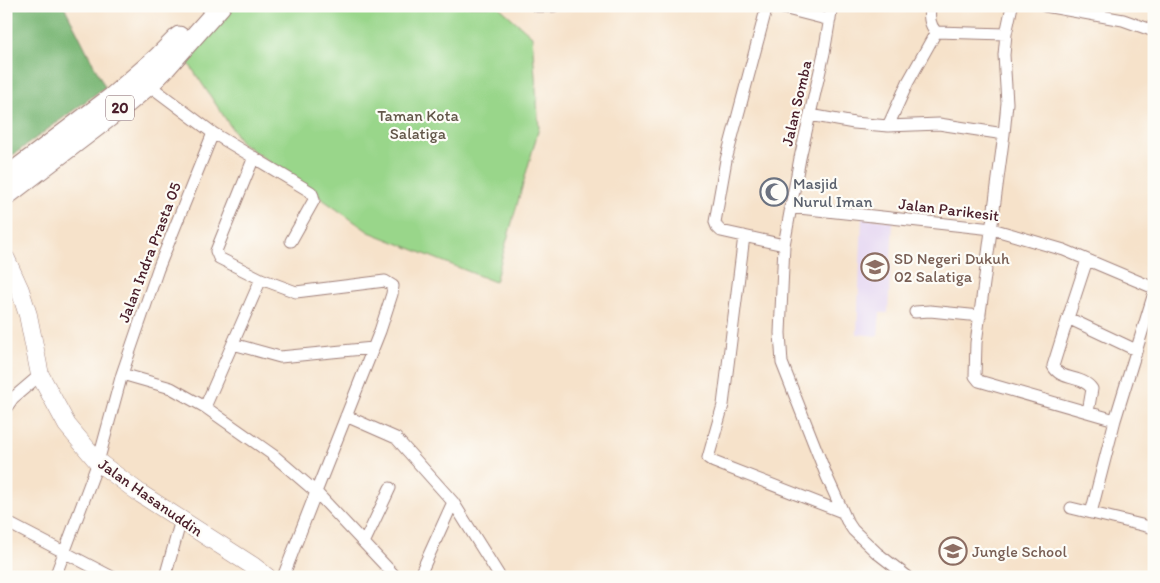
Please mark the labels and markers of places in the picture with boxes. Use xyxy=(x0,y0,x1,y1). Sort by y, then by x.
place label: Masjid Nurul Iman xyxy=(793,174,873,211)
mosque icon: Masjid Nurul Iman xyxy=(759,177,789,207)
place label: SD Negeri Dukuh 02 Salatiga xyxy=(894,249,1010,286)
school or university icon: SD Negeri Dukuh 02 Salatiga xyxy=(860,252,890,282)
school or university icon: Jungle School xyxy=(938,536,968,566)
place label: Jungle School xyxy=(972,542,1067,561)

